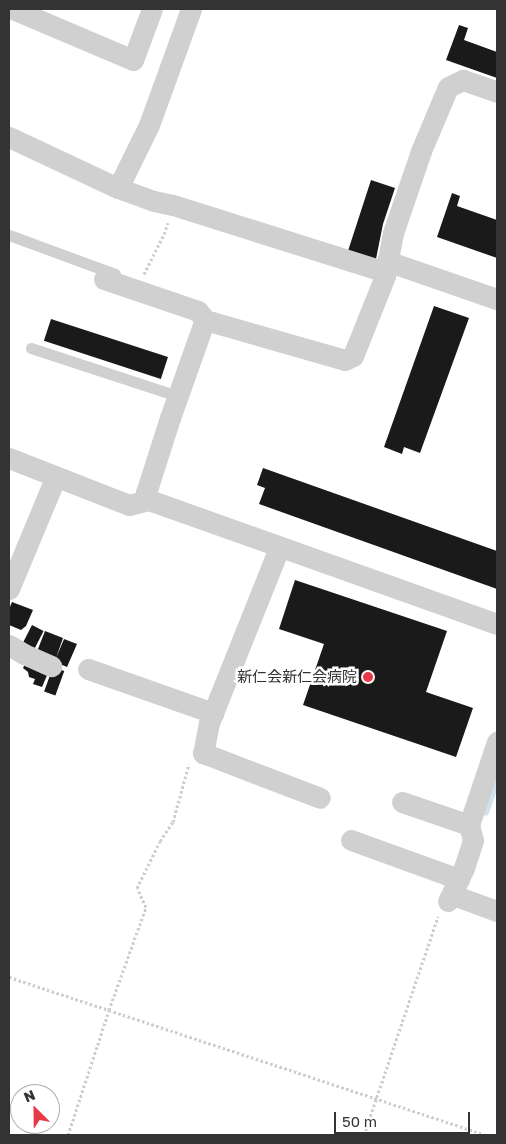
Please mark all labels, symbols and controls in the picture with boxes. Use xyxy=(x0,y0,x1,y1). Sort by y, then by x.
place label: 新仁会新仁会病院 xyxy=(237,668,357,686)
marker: 新仁会新仁会病院 xyxy=(361,670,375,684)
north arrow xyxy=(10,1084,60,1134)
text: N xyxy=(21,1086,38,1106)
scale bar xyxy=(336,1102,472,1134)
text: 50 m xyxy=(342,1112,377,1130)

